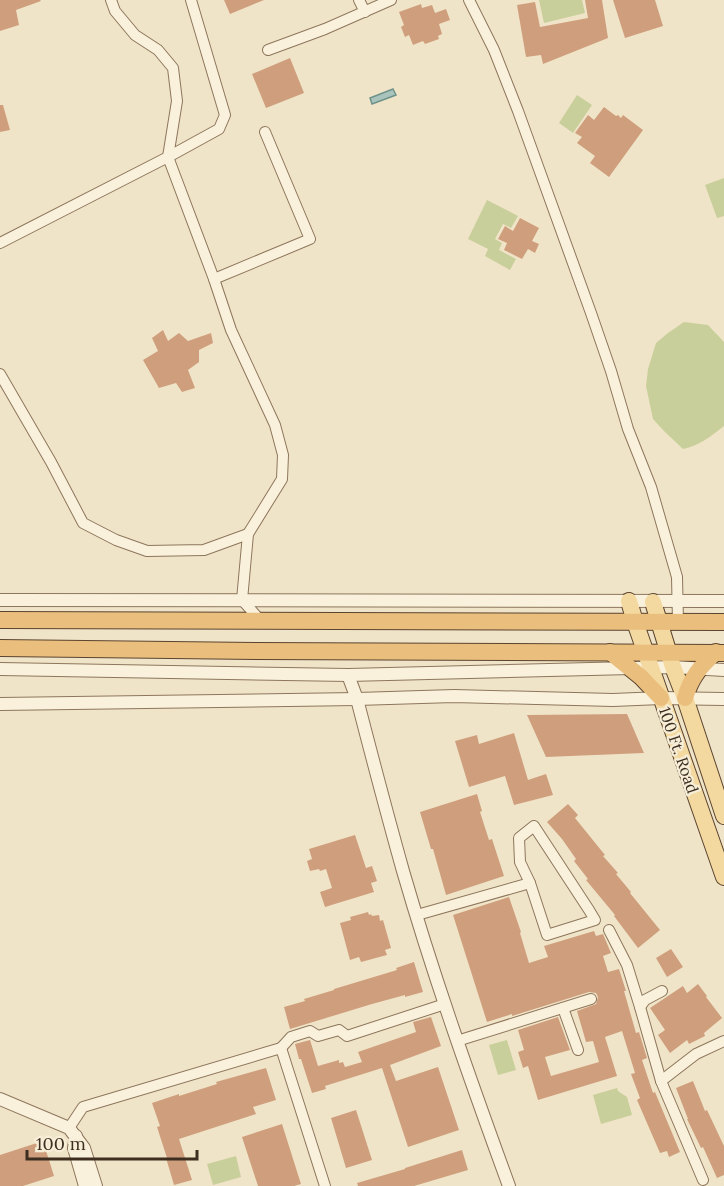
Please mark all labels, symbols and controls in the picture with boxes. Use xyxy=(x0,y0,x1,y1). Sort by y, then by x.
street label: 100 Ft. Road xyxy=(655,704,703,796)
scale bar xyxy=(27,1123,196,1161)
text: 100 m xyxy=(36,1132,86,1155)

